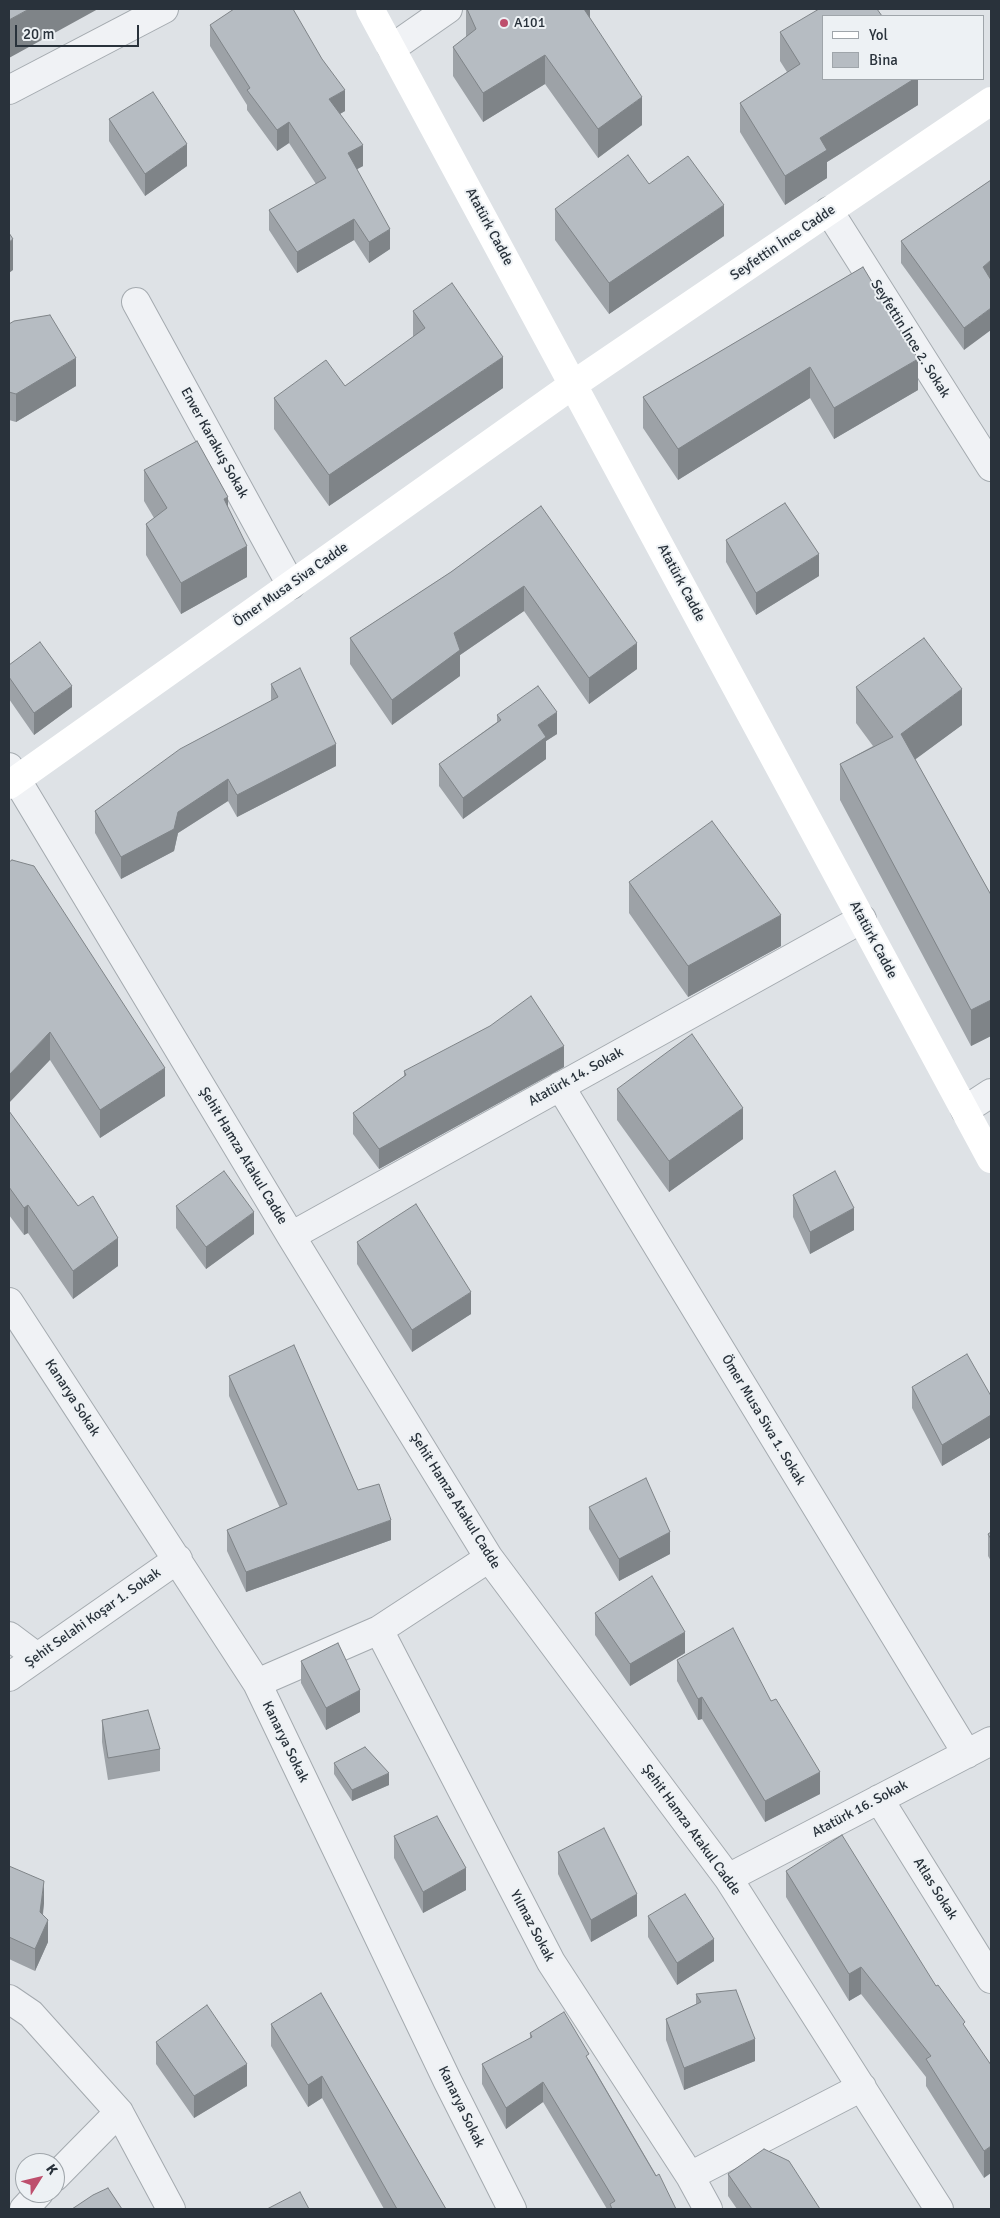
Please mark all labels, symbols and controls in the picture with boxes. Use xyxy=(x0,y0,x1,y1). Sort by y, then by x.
scale bar xyxy=(18,15,141,47)
place label: A101 xyxy=(514,15,545,31)
legend xyxy=(822,15,985,80)
marker: A101 xyxy=(498,17,510,29)
text: 20 m xyxy=(23,25,54,43)
text: Yol xyxy=(869,26,888,44)
text: Bina xyxy=(869,51,898,69)
street label: Atatürk Cadde xyxy=(462,185,516,269)
street label: Seyfettin İnce Cadde xyxy=(727,202,839,284)
street label: Seyfettin İnce 2. Sokak xyxy=(867,277,953,401)
street label: Enver Karakuş Sokak xyxy=(177,385,251,501)
street label: Ömer Musa Siva Cadde xyxy=(230,539,352,631)
street label: Atatürk Cadde xyxy=(654,541,708,625)
street label: Atatürk Cadde xyxy=(846,898,900,982)
street label: Atatürk 14. Sokak xyxy=(526,1044,626,1110)
street label: Şehit Hamza Atakul Cadde xyxy=(195,1084,291,1228)
street label: Ömer Musa Siva 1. Sokak xyxy=(717,1352,809,1488)
street label: Kanarya Sokak xyxy=(41,1356,103,1440)
street label: Şehit Hamza Atakul Cadde xyxy=(406,1430,504,1572)
street label: Şehit Selahi Koşar 1. Sokak xyxy=(22,1565,164,1671)
street label: Kanarya Sokak xyxy=(258,1699,312,1785)
street label: Şehit Hamza Atakul Cadde xyxy=(638,1761,744,1899)
street label: Atatürk 16. Sokak xyxy=(809,1777,911,1841)
street label: Atlas Sokak xyxy=(909,1855,961,1923)
street label: Yılmaz Sokak xyxy=(506,1887,558,1965)
street label: Kanarya Sokak xyxy=(434,2064,488,2150)
north arrow xyxy=(15,2153,65,2203)
text: K xyxy=(42,2161,61,2178)

